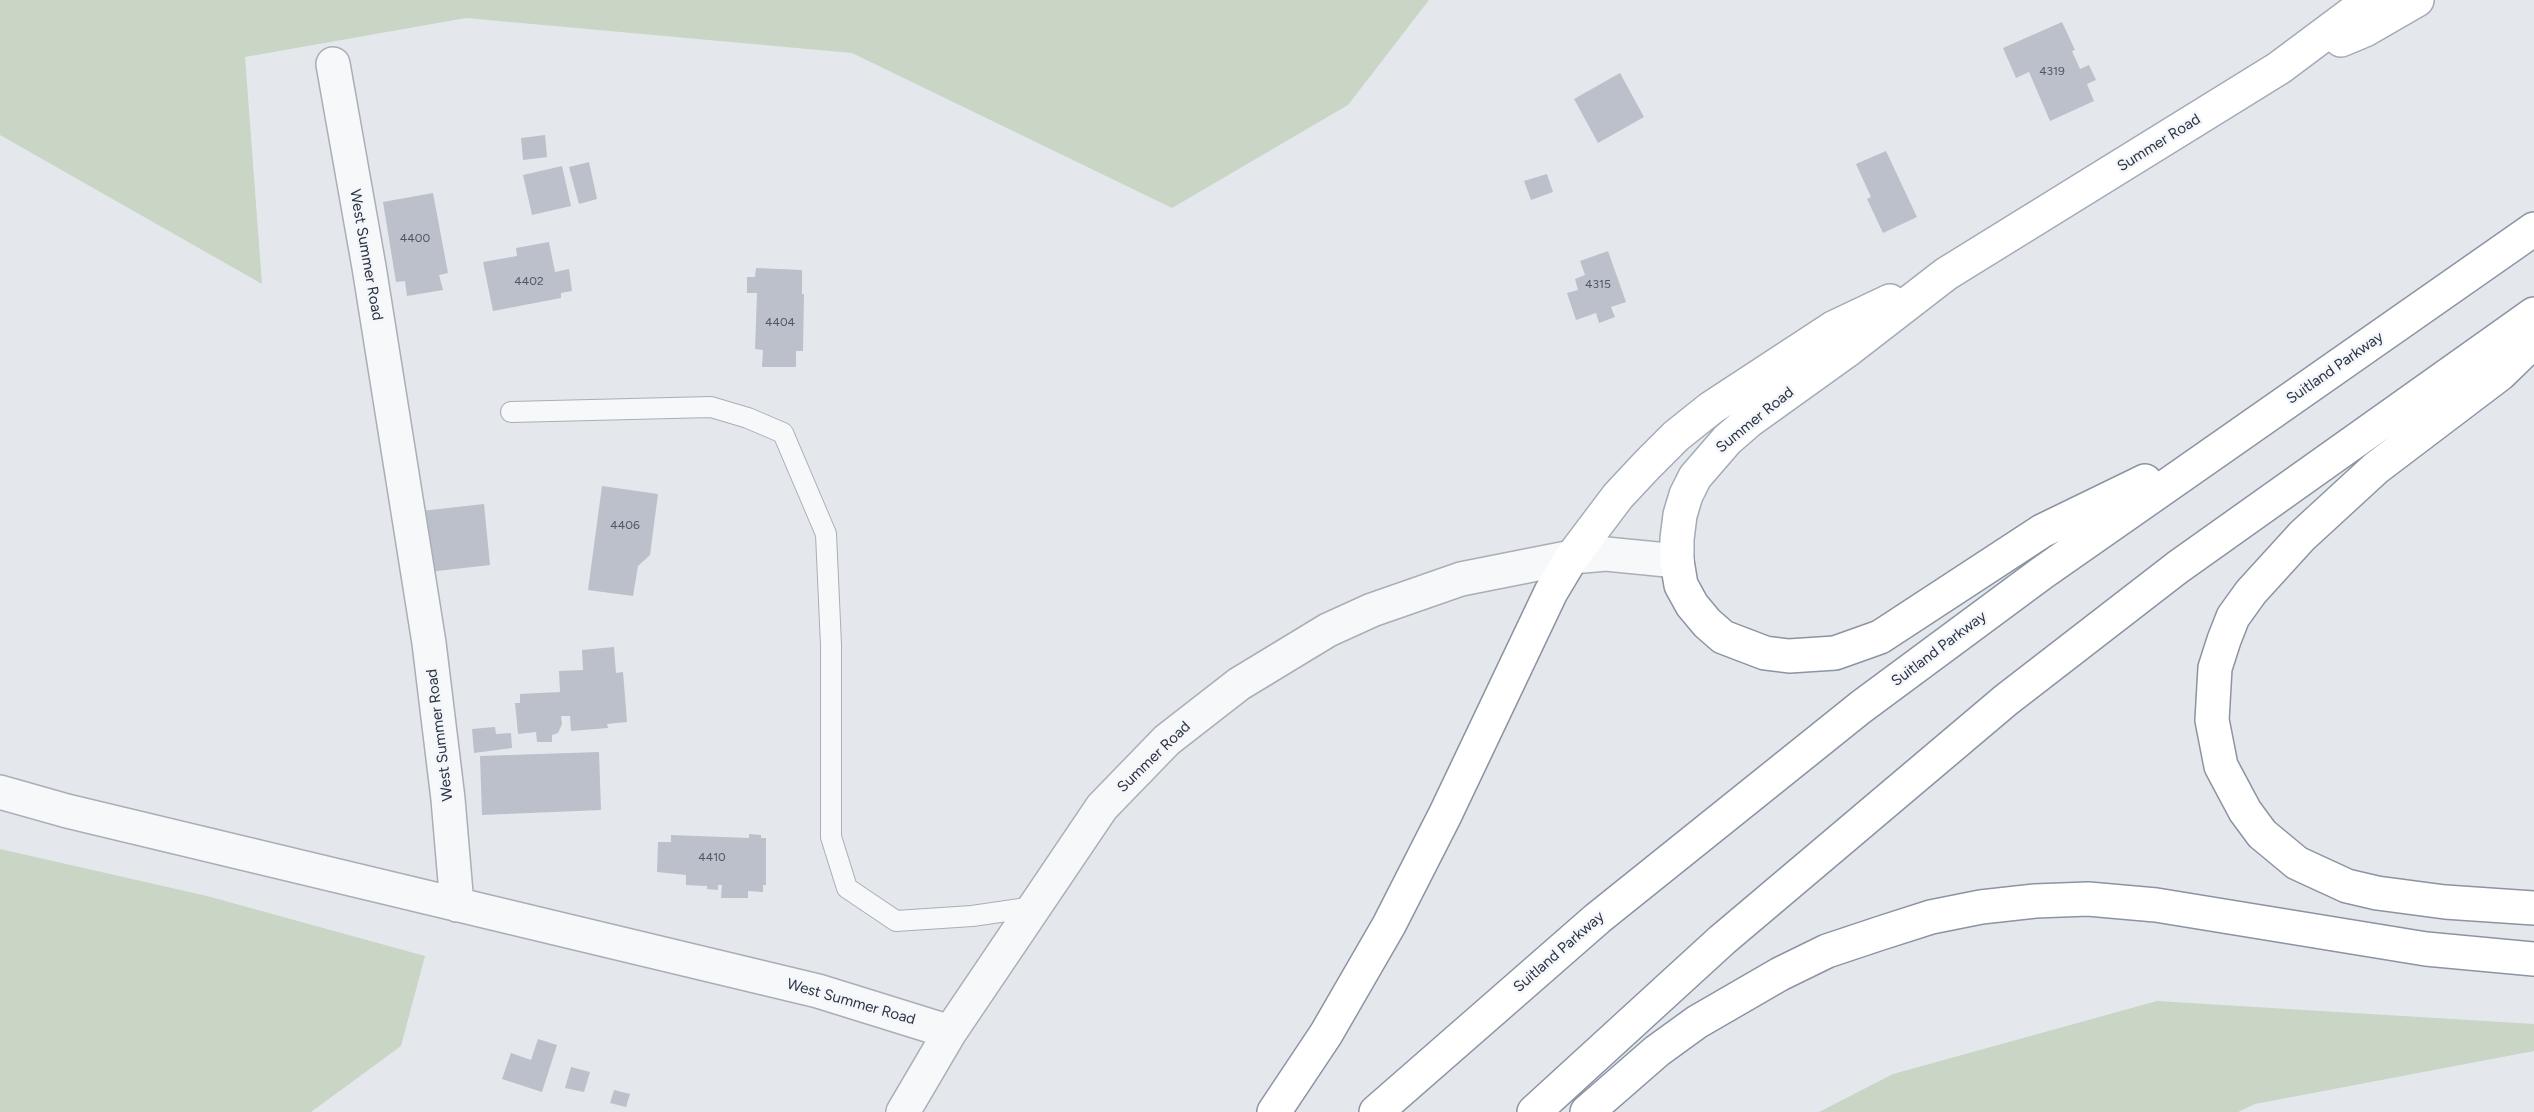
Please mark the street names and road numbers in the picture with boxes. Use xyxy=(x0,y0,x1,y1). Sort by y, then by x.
street label: Summer Road xyxy=(2114,110,2204,176)
street label: West Summer Road xyxy=(346,188,386,322)
street label: Suitland Parkway xyxy=(2283,328,2387,408)
street label: Summer Road xyxy=(1713,383,1797,457)
street label: Suitland Parkway xyxy=(1888,607,1990,691)
street label: West Summer Road xyxy=(423,668,457,802)
street label: Summer Road xyxy=(1114,718,1194,796)
street label: Suitland Parkway xyxy=(1510,908,1608,996)
street label: West Summer Road xyxy=(785,975,917,1029)

